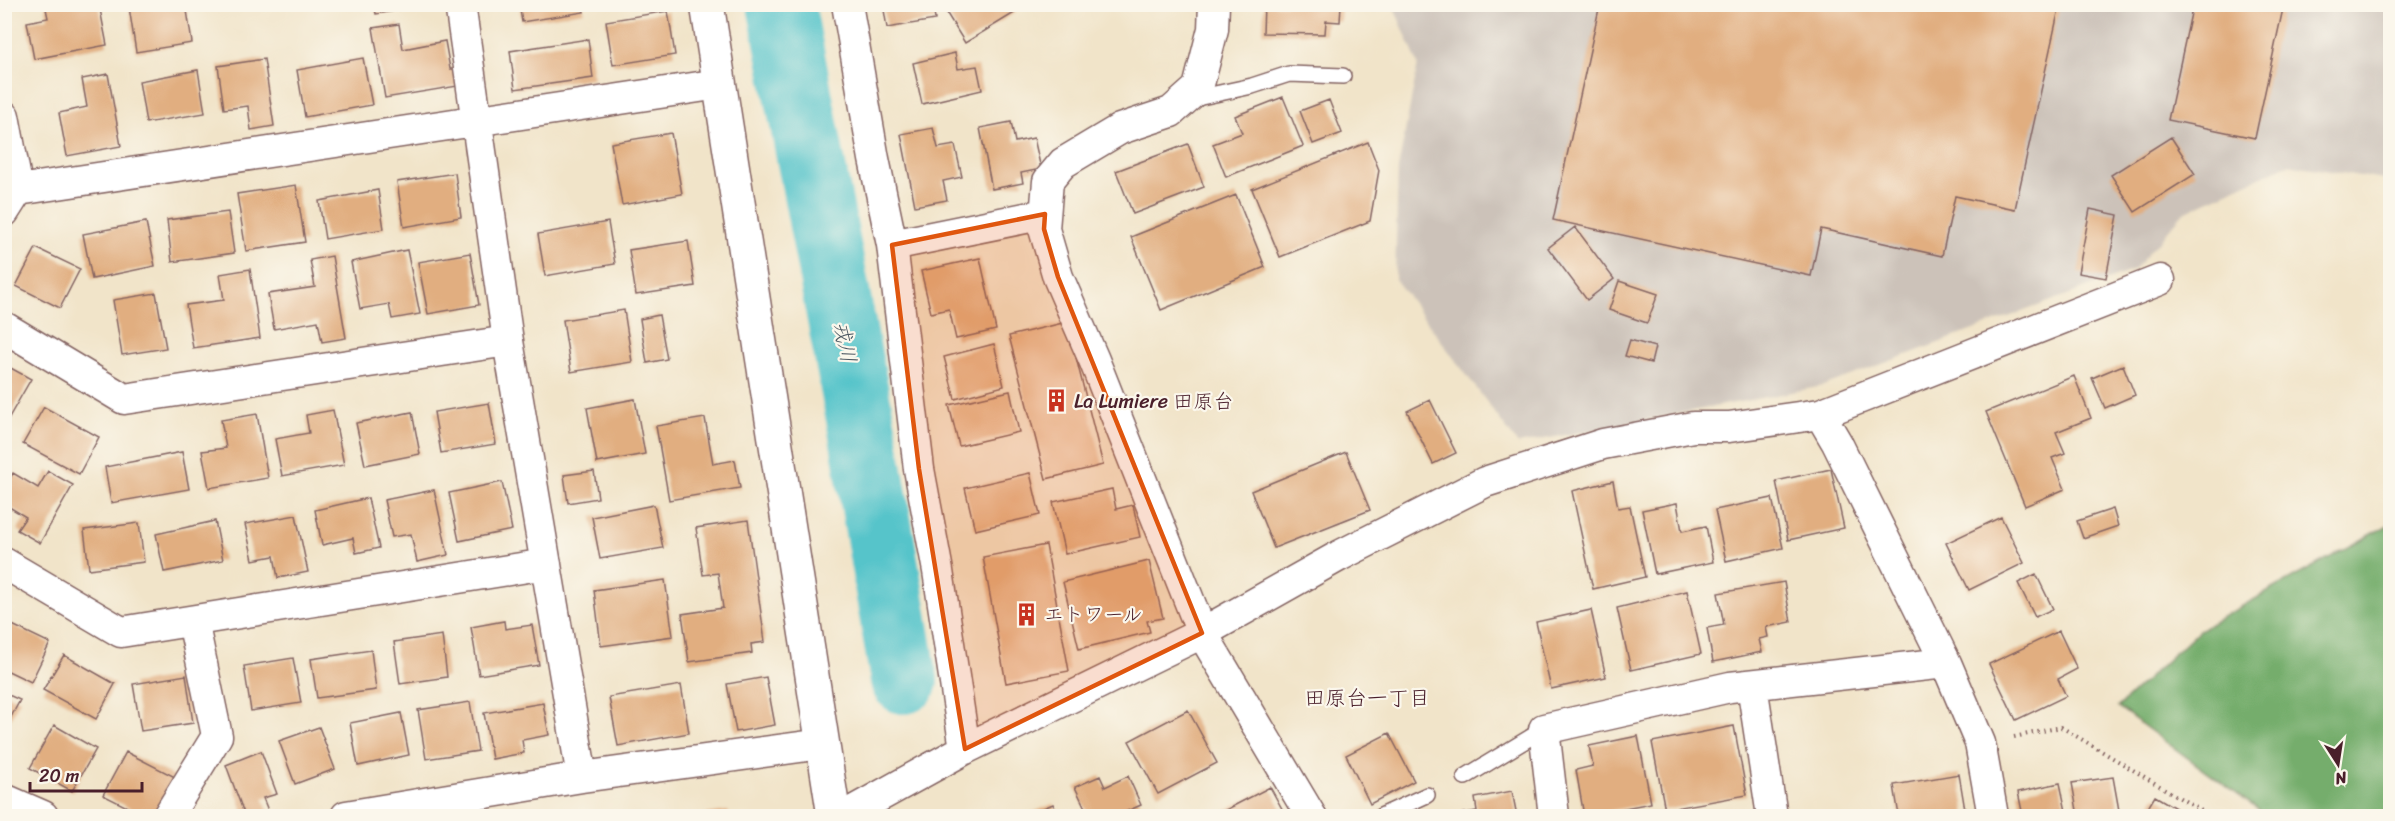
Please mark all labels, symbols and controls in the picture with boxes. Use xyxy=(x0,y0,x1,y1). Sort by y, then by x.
water label: 戎川 xyxy=(822,318,868,366)
place label: La Lumiere 田原台 xyxy=(1074,384,1233,419)
building icon: La Lumiere 田原台 xyxy=(1043,388,1069,414)
place label: エトワール xyxy=(1044,597,1143,632)
building icon: エトワール xyxy=(1013,601,1039,627)
district label: 田原台一丁目 xyxy=(1304,679,1430,717)
north arrow xyxy=(2308,734,2368,794)
scale bar xyxy=(30,755,142,793)
text: 20 m xyxy=(39,760,79,792)
text: N xyxy=(2332,763,2350,794)

